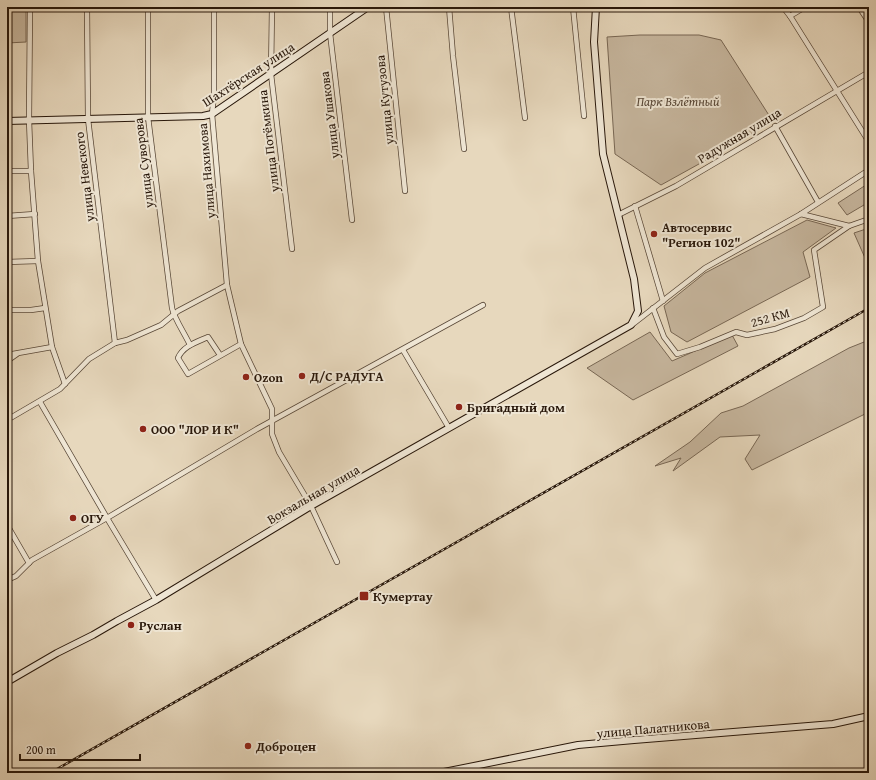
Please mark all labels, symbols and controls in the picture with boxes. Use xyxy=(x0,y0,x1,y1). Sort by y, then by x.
street label: Шахтёрская улица xyxy=(198,37,299,111)
street label: улица Кутузова xyxy=(370,53,399,147)
street label: улица Ушакова xyxy=(315,69,344,161)
street label: улица Потёмкина xyxy=(253,88,284,194)
park label: Парк Взлётный xyxy=(636,92,720,111)
street label: Радужная улица xyxy=(694,102,785,168)
street label: улица Суворова xyxy=(128,116,159,210)
street label: улица Нахимова xyxy=(193,122,220,220)
street label: улица Невского xyxy=(70,131,100,224)
place label: Автосервис "Регион 102" xyxy=(662,218,740,252)
marker: Автосервис "Регион 102" xyxy=(649,229,659,239)
street label: 252 КМ xyxy=(748,303,792,332)
place label: Д/С РАДУГА xyxy=(309,367,384,386)
place label: Ozon xyxy=(254,368,283,387)
marker: Д/С РАДУГА xyxy=(297,371,307,381)
marker: Ozon xyxy=(241,372,251,382)
place label: Бригадный дом xyxy=(467,398,565,417)
marker: Бригадный дом xyxy=(454,402,464,412)
place label: ООО "ЛОР И К" xyxy=(151,420,239,439)
marker: ООО "ЛОР И К" xyxy=(138,424,148,434)
street label: Вокзальная улица xyxy=(263,460,364,529)
place label: ОГУ xyxy=(81,509,105,528)
marker: ОГУ xyxy=(68,513,78,523)
place label: Кумертау xyxy=(373,587,433,606)
marker: Кумертау xyxy=(358,590,370,602)
place label: Руслан xyxy=(139,616,182,635)
marker: Руслан xyxy=(126,620,136,630)
street label: улица Палатникова xyxy=(595,714,711,743)
scale bar xyxy=(20,736,140,762)
place label: Доброцен xyxy=(255,737,316,756)
text: 200 m xyxy=(26,741,56,758)
marker: Доброцен xyxy=(243,741,253,751)

